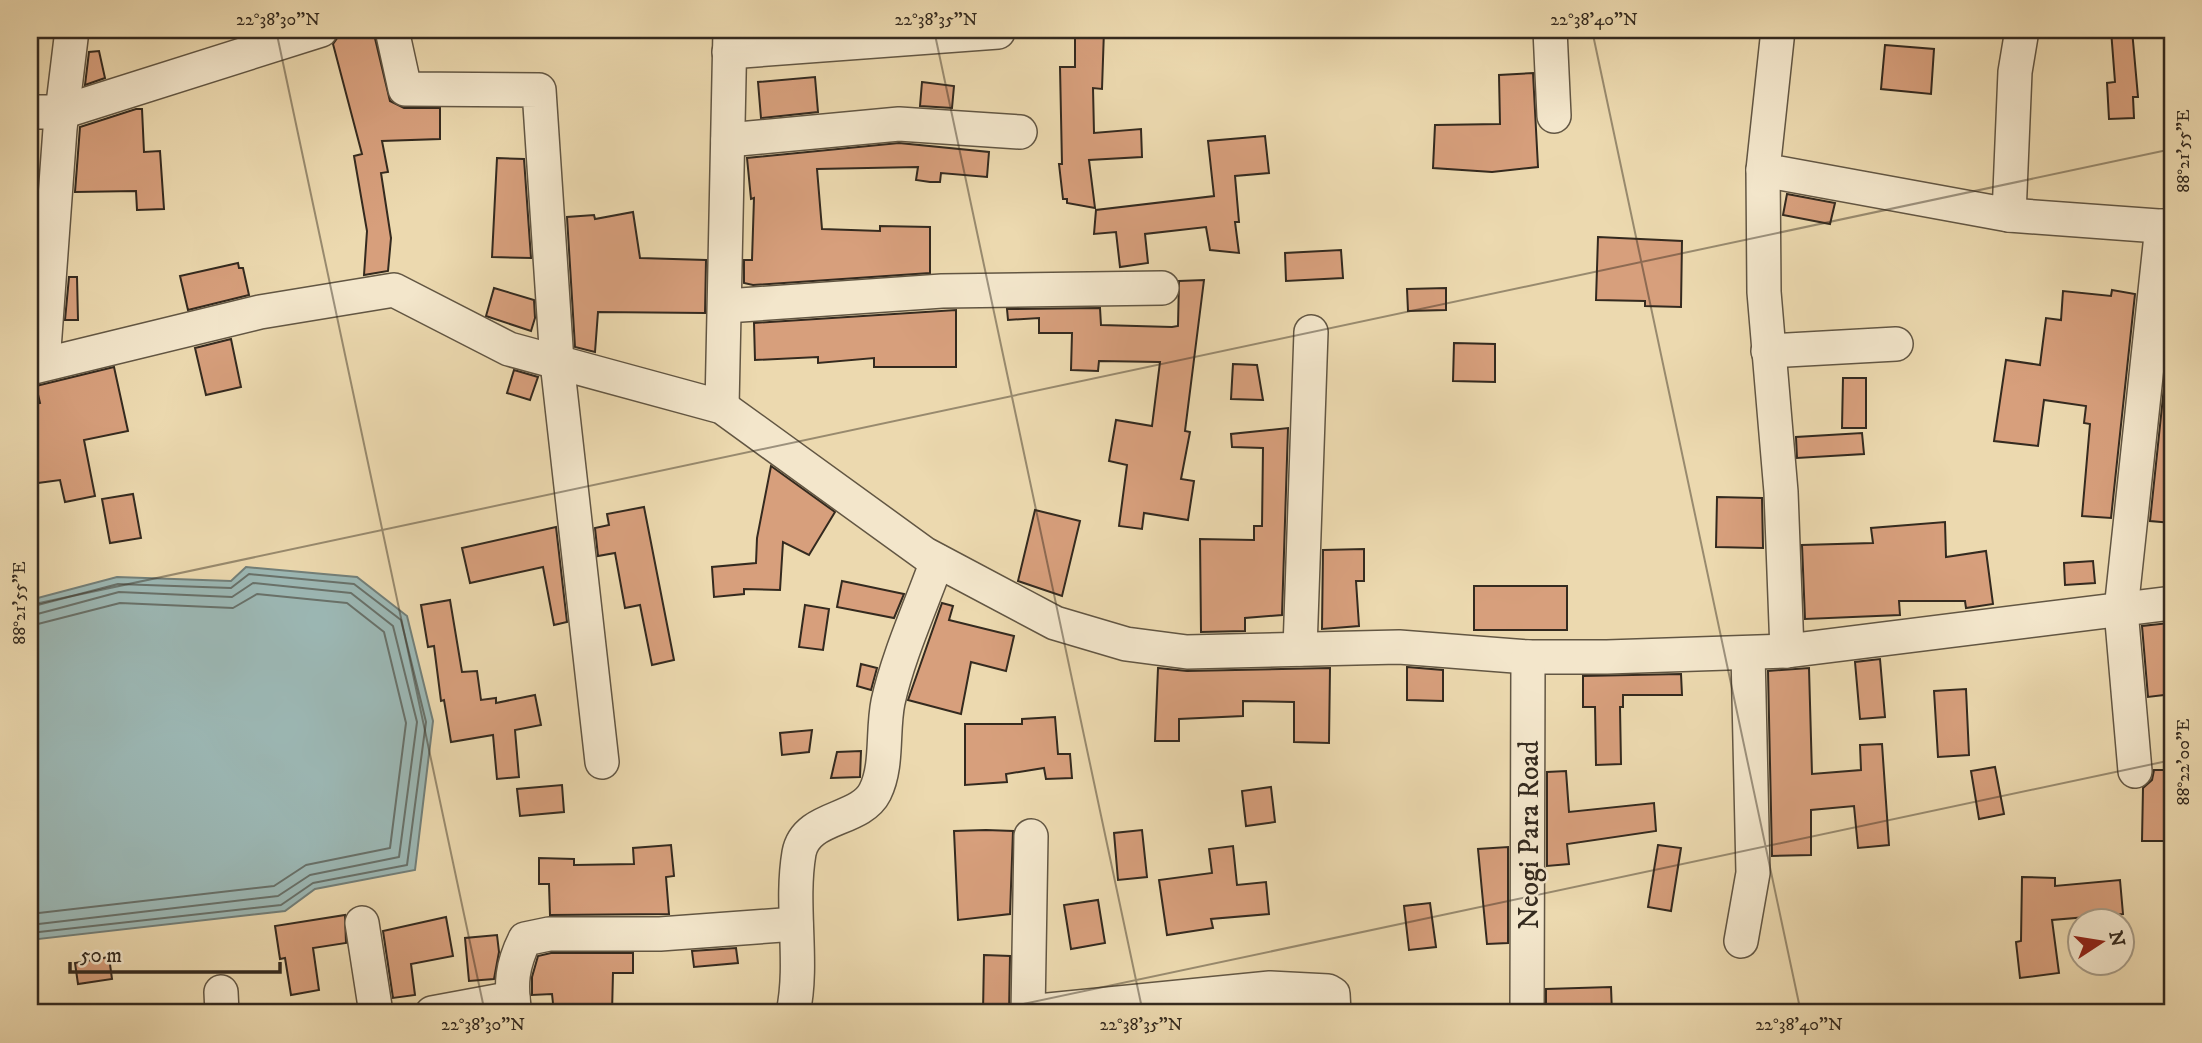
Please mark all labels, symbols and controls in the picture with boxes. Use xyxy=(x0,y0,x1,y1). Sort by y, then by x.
text: 22°38'30"N xyxy=(236,9,320,31)
text: 22°38'35"N xyxy=(894,9,978,31)
text: 22°38'40"N xyxy=(1550,9,1638,31)
text: 88°21'55"E xyxy=(2173,109,2195,193)
text: 88°21'55"E xyxy=(9,561,31,645)
text: 88°22'00"E xyxy=(2173,718,2195,806)
street label: Neogi Para Road xyxy=(1512,740,1547,929)
north arrow xyxy=(2066,906,2136,976)
text: N xyxy=(2103,929,2129,949)
scale bar xyxy=(70,931,280,975)
text: 50 m xyxy=(80,943,122,969)
text: 22°38'30"N xyxy=(441,1014,525,1036)
text: 22°38'35"N xyxy=(1099,1014,1183,1036)
text: 22°38'40"N xyxy=(1755,1014,1843,1036)

